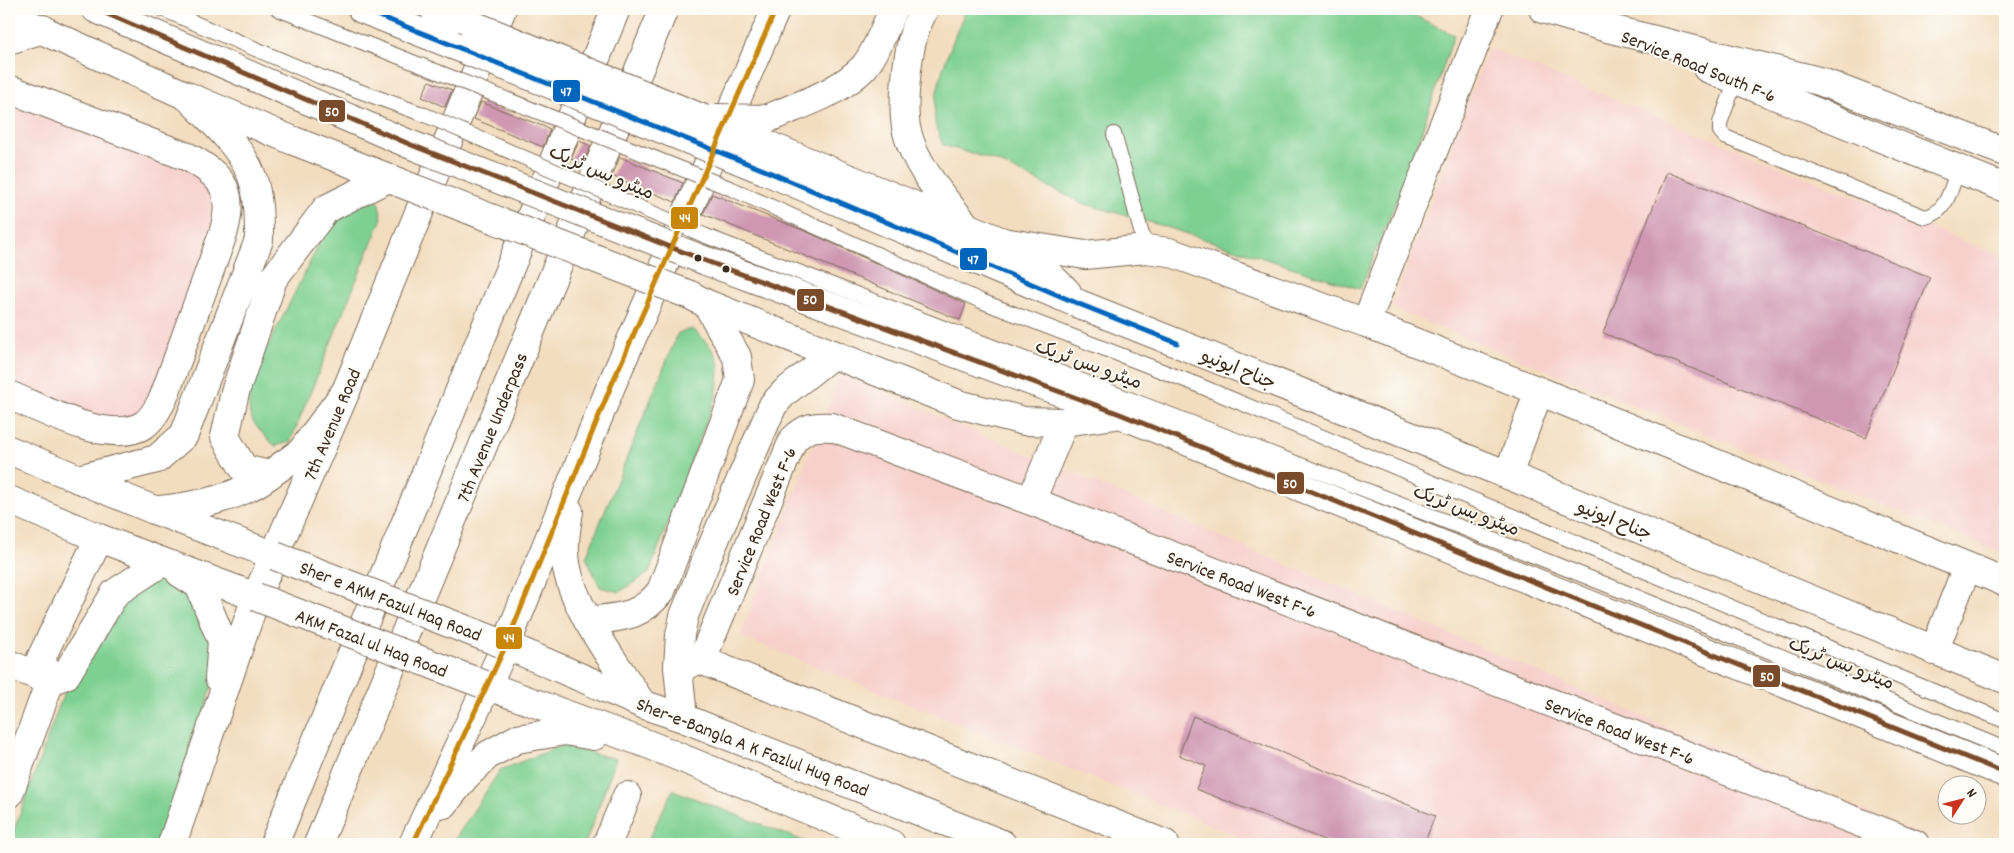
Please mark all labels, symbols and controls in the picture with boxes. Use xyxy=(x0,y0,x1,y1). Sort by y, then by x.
street label: Service Road South F-6 xyxy=(1616,25,1779,112)
line badge: 47 xyxy=(552,79,581,103)
text: 47 xyxy=(560,83,572,103)
line badge: 50 xyxy=(318,99,346,123)
text: 50 xyxy=(325,103,339,123)
street label: میٹرو بس ٹریک xyxy=(544,140,658,209)
line badge: 44 xyxy=(670,206,699,230)
text: 44 xyxy=(679,209,691,229)
line badge: 47 xyxy=(959,247,988,271)
text: 47 xyxy=(967,251,979,271)
unlabelled marker xyxy=(693,253,703,263)
unlabelled marker xyxy=(721,264,731,274)
line badge: 50 xyxy=(796,288,825,312)
text: 50 xyxy=(803,291,817,311)
street label: میٹرو بس ٹریک xyxy=(1030,334,1145,398)
street label: جناح ایونیو xyxy=(1195,344,1279,399)
street label: 7th Avenue Underpass xyxy=(452,349,537,507)
street label: 7th Avenue Road xyxy=(299,365,370,486)
street label: Service Road West F-6 xyxy=(721,444,805,601)
line badge: 50 xyxy=(1276,471,1305,495)
text: 50 xyxy=(1283,475,1297,495)
street label: میٹرو بس ٹریک xyxy=(1409,480,1523,545)
street label: جناح ایونیو xyxy=(1571,495,1655,550)
street label: Service Road West F-6 xyxy=(1162,545,1319,627)
street label: Sher e AKM Fazul Haq Road xyxy=(295,556,485,650)
street label: AKM Fazal ul Haq Road xyxy=(291,604,451,687)
line badge: 44 xyxy=(495,626,523,650)
text: 44 xyxy=(503,629,515,649)
street label: میٹرو بس ٹریک xyxy=(1784,632,1898,699)
line badge: 50 xyxy=(1752,664,1781,688)
text: 50 xyxy=(1760,668,1774,688)
street label: Sher-e-Bangla A K Fazlul Huq Road xyxy=(632,692,872,806)
street label: Service Road West F-6 xyxy=(1540,692,1697,774)
north arrow xyxy=(1936,776,1986,826)
text: N xyxy=(1961,785,1981,802)

